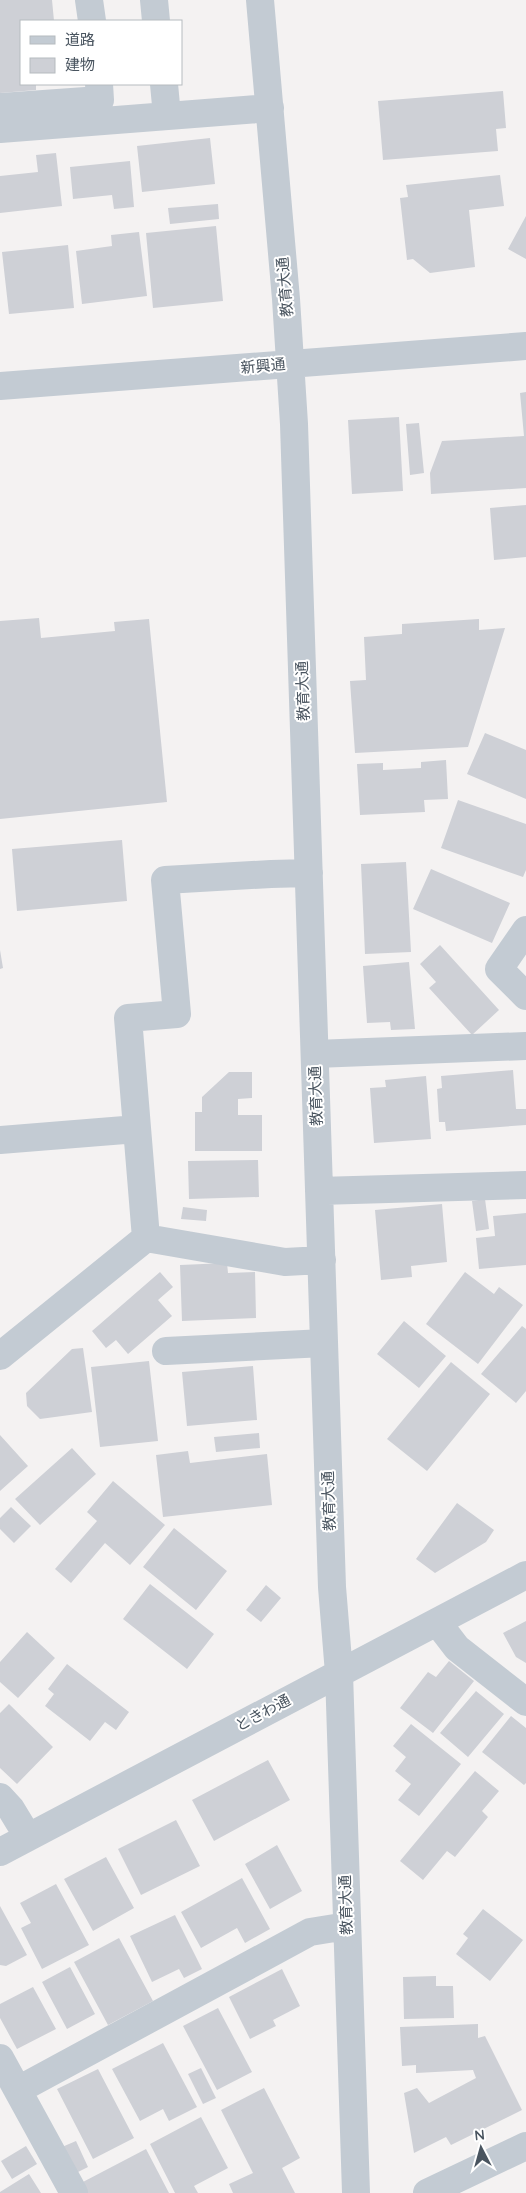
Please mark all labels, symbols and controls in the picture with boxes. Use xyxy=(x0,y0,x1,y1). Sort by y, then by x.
legend xyxy=(20,20,182,85)
text: 道路 xyxy=(65,30,95,49)
text: 建物 xyxy=(65,55,95,74)
street label: 教育大通 xyxy=(272,256,297,318)
street label: 新興通 xyxy=(240,354,286,377)
street label: 教育大通 xyxy=(292,661,313,721)
street label: 教育大通 xyxy=(305,1066,326,1126)
street label: 教育大通 xyxy=(318,1471,339,1531)
street label: ときわ通 xyxy=(232,1690,294,1735)
street label: 教育大通 xyxy=(335,1875,356,1935)
north arrow xyxy=(456,2123,506,2173)
text: N xyxy=(474,2126,486,2145)

